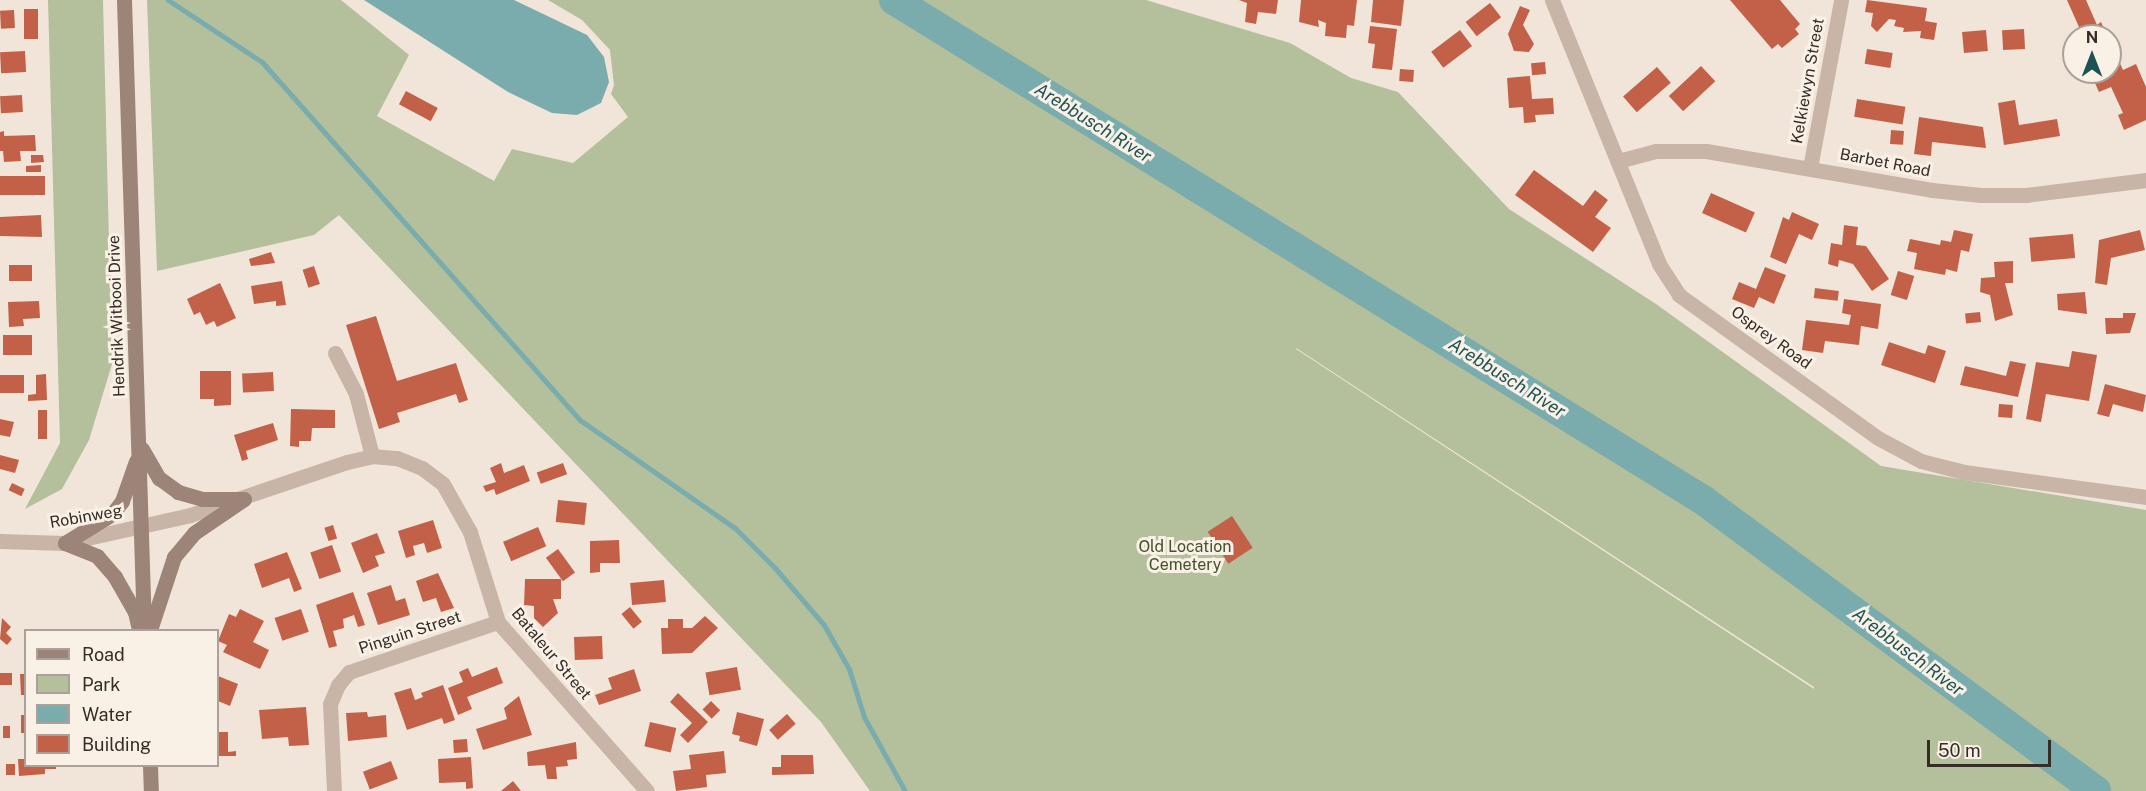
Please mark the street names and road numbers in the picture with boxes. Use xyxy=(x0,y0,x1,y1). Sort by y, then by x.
street label: Kelkiewyn Street xyxy=(1787,17,1829,145)
street label: Barbet Road xyxy=(1838,145,1932,181)
street label: Hendrik Witbooi Drive xyxy=(105,234,129,398)
street label: Osprey Road xyxy=(1727,302,1815,374)
street label: Robinweg xyxy=(48,501,124,533)
street label: Bataleur Street xyxy=(507,604,595,704)
street label: Pinguin Street xyxy=(356,607,464,659)

